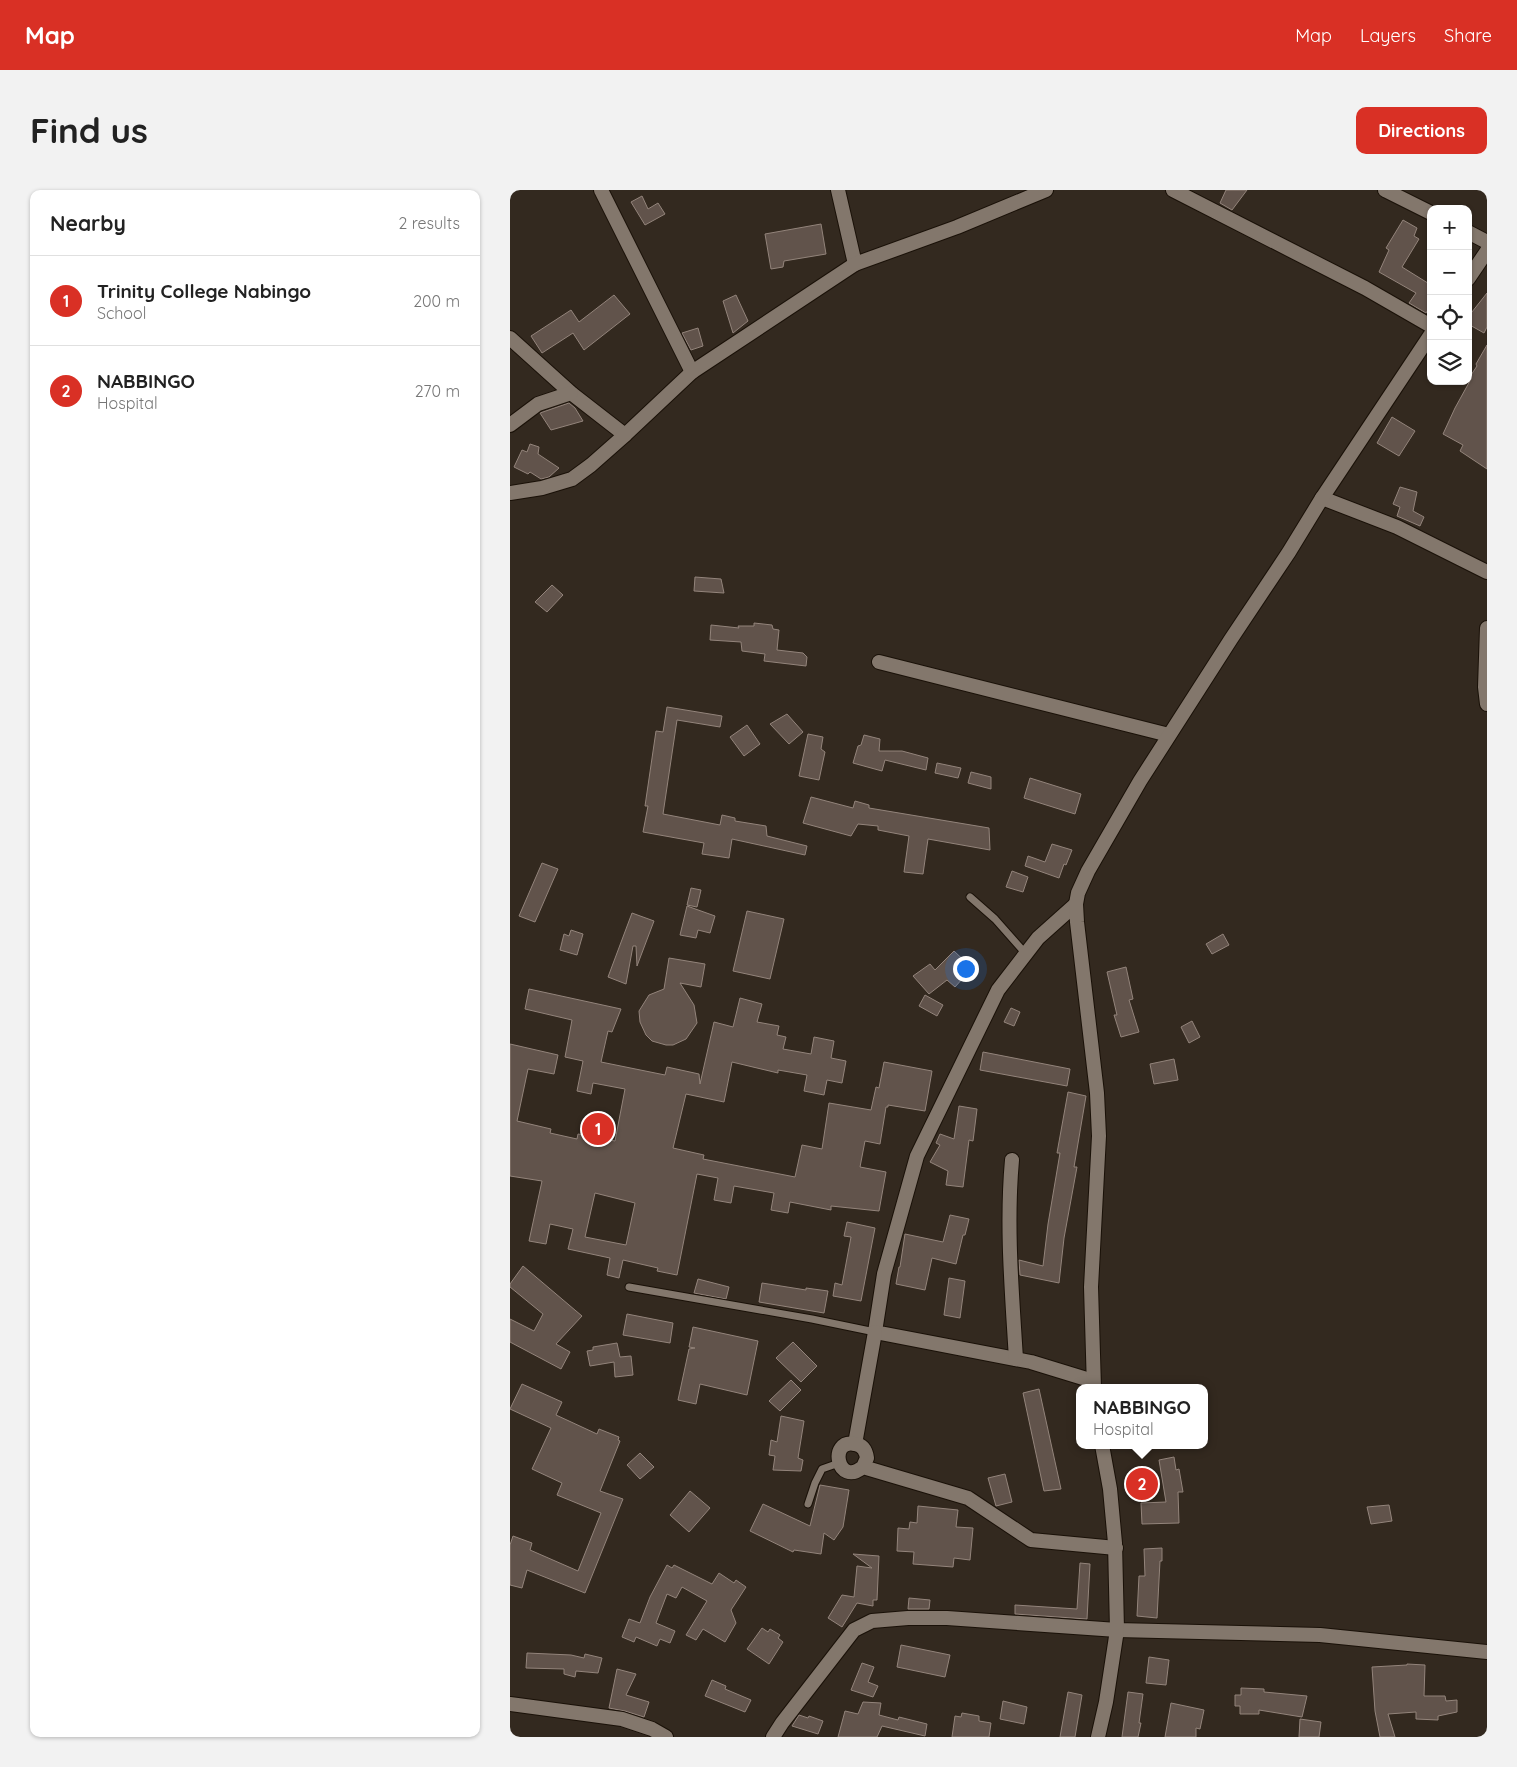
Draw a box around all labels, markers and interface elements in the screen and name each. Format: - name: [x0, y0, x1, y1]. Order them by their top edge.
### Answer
- text: Map: [25, 20, 75, 50]
- text: Map: [1295, 24, 1332, 47]
- text: Layers: [1360, 24, 1416, 47]
- text: Share: [1444, 24, 1492, 47]
- button: Directions: [1356, 107, 1487, 154]
- text: Find us: [30, 108, 148, 152]
- map controls: [1427, 205, 1472, 385]
- button: +: [1427, 205, 1472, 250]
- text: Nearby: [50, 210, 126, 236]
- text: 2 results: [398, 213, 460, 233]
- button: −: [1427, 250, 1472, 295]
- text: Trinity College Nabingo: [97, 279, 311, 303]
- text: 1: [63, 291, 69, 311]
- text: 200 m: [413, 291, 460, 311]
- button: locate: [1427, 295, 1472, 340]
- text: School: [97, 303, 146, 323]
- button: layers: [1427, 340, 1472, 385]
- text: NABBINGO: [97, 369, 195, 393]
- text: 2: [61, 381, 71, 401]
- text: 270 m: [415, 381, 460, 401]
- text: Hospital: [97, 393, 158, 413]
- your location: [953, 956, 979, 982]
- pin: 1: [582, 1110, 614, 1148]
- popup: [1076, 1384, 1208, 1449]
- text: NABBINGO: [1093, 1395, 1191, 1419]
- text: Hospital: [1093, 1419, 1154, 1439]
- pin: 2: [1126, 1465, 1158, 1503]

